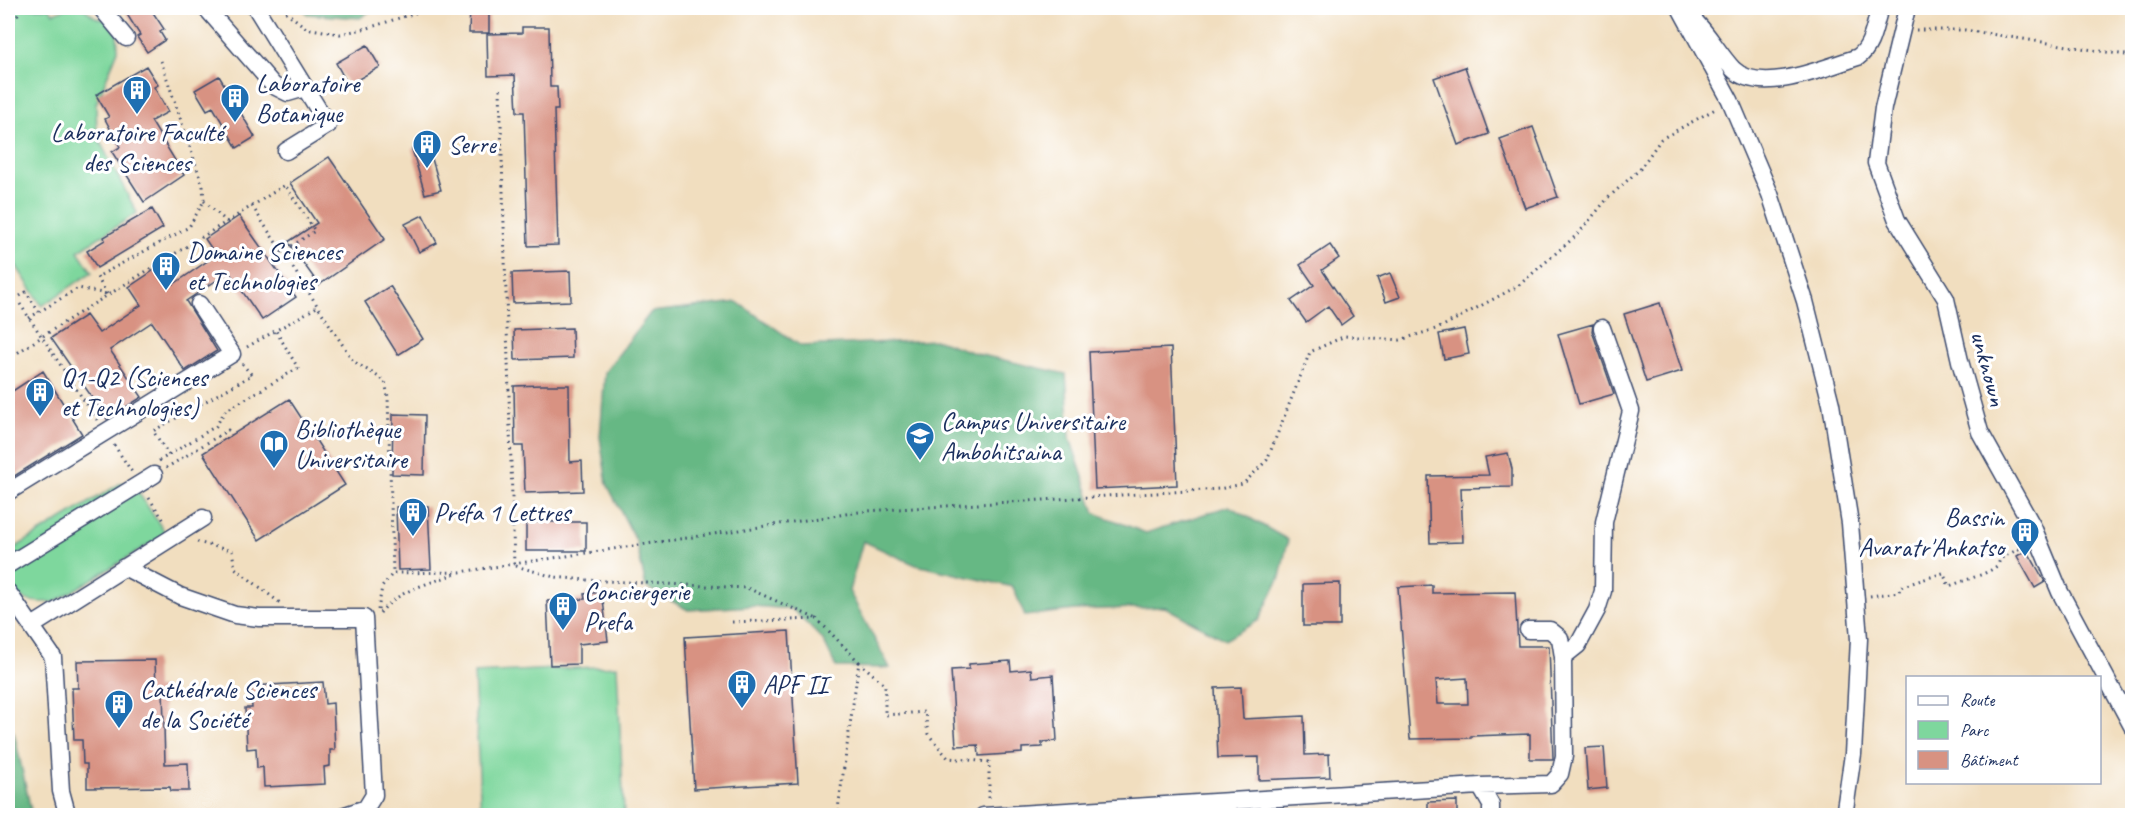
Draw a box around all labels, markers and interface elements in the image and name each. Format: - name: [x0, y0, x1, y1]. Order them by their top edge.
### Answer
- place label: Laboratoire Botanique: [256, 67, 361, 130]
- building icon: Laboratoire Faculté des Sciences: [121, 74, 153, 116]
- building icon: Laboratoire Botanique: [219, 82, 251, 124]
- place label: Laboratoire Faculté des Sciences: [51, 116, 227, 179]
- building icon: Serre: [411, 128, 443, 170]
- place label: Serre: [448, 128, 497, 161]
- place label: Domaine Sciences et Technologies: [187, 235, 344, 298]
- building icon: Domaine Sciences et Technologies: [150, 250, 182, 292]
- street label: unknown: [1963, 327, 2014, 410]
- place label: Q1-Q2 (Sciences et Technologies): [61, 361, 209, 424]
- building icon: Q1-Q2 (Sciences et Technologies): [24, 376, 56, 418]
- place label: Campus Universitaire Ambohitsaina: [941, 405, 1127, 468]
- place label: Bibliothèque Universitaire: [295, 413, 408, 476]
- school or university icon: Campus Universitaire Ambohitsaina: [904, 420, 936, 462]
- library icon: Bibliothèque Universitaire: [258, 428, 290, 470]
- building icon: Préfa 1 Lettres: [397, 496, 429, 538]
- place label: Préfa 1 Lettres: [434, 496, 572, 529]
- place label: Bassin Avaratr'Ankatso: [1859, 501, 2007, 564]
- building icon: Bassin Avaratr'Ankatso: [2009, 516, 2041, 558]
- place label: Conciergerie Prefa: [584, 575, 691, 638]
- building icon: Conciergerie Prefa: [547, 590, 579, 632]
- building icon: APF II: [726, 668, 758, 710]
- place label: APF II: [763, 668, 833, 701]
- place label: Cathédrale Sciences de la Société: [140, 673, 318, 736]
- legend: [1906, 676, 2101, 784]
- building icon: Cathédrale Sciences de la Société: [103, 688, 135, 730]
- text: Route: [1960, 689, 1995, 711]
- text: Parc: [1960, 719, 1989, 741]
- text: Bâtiment: [1960, 749, 2020, 771]

